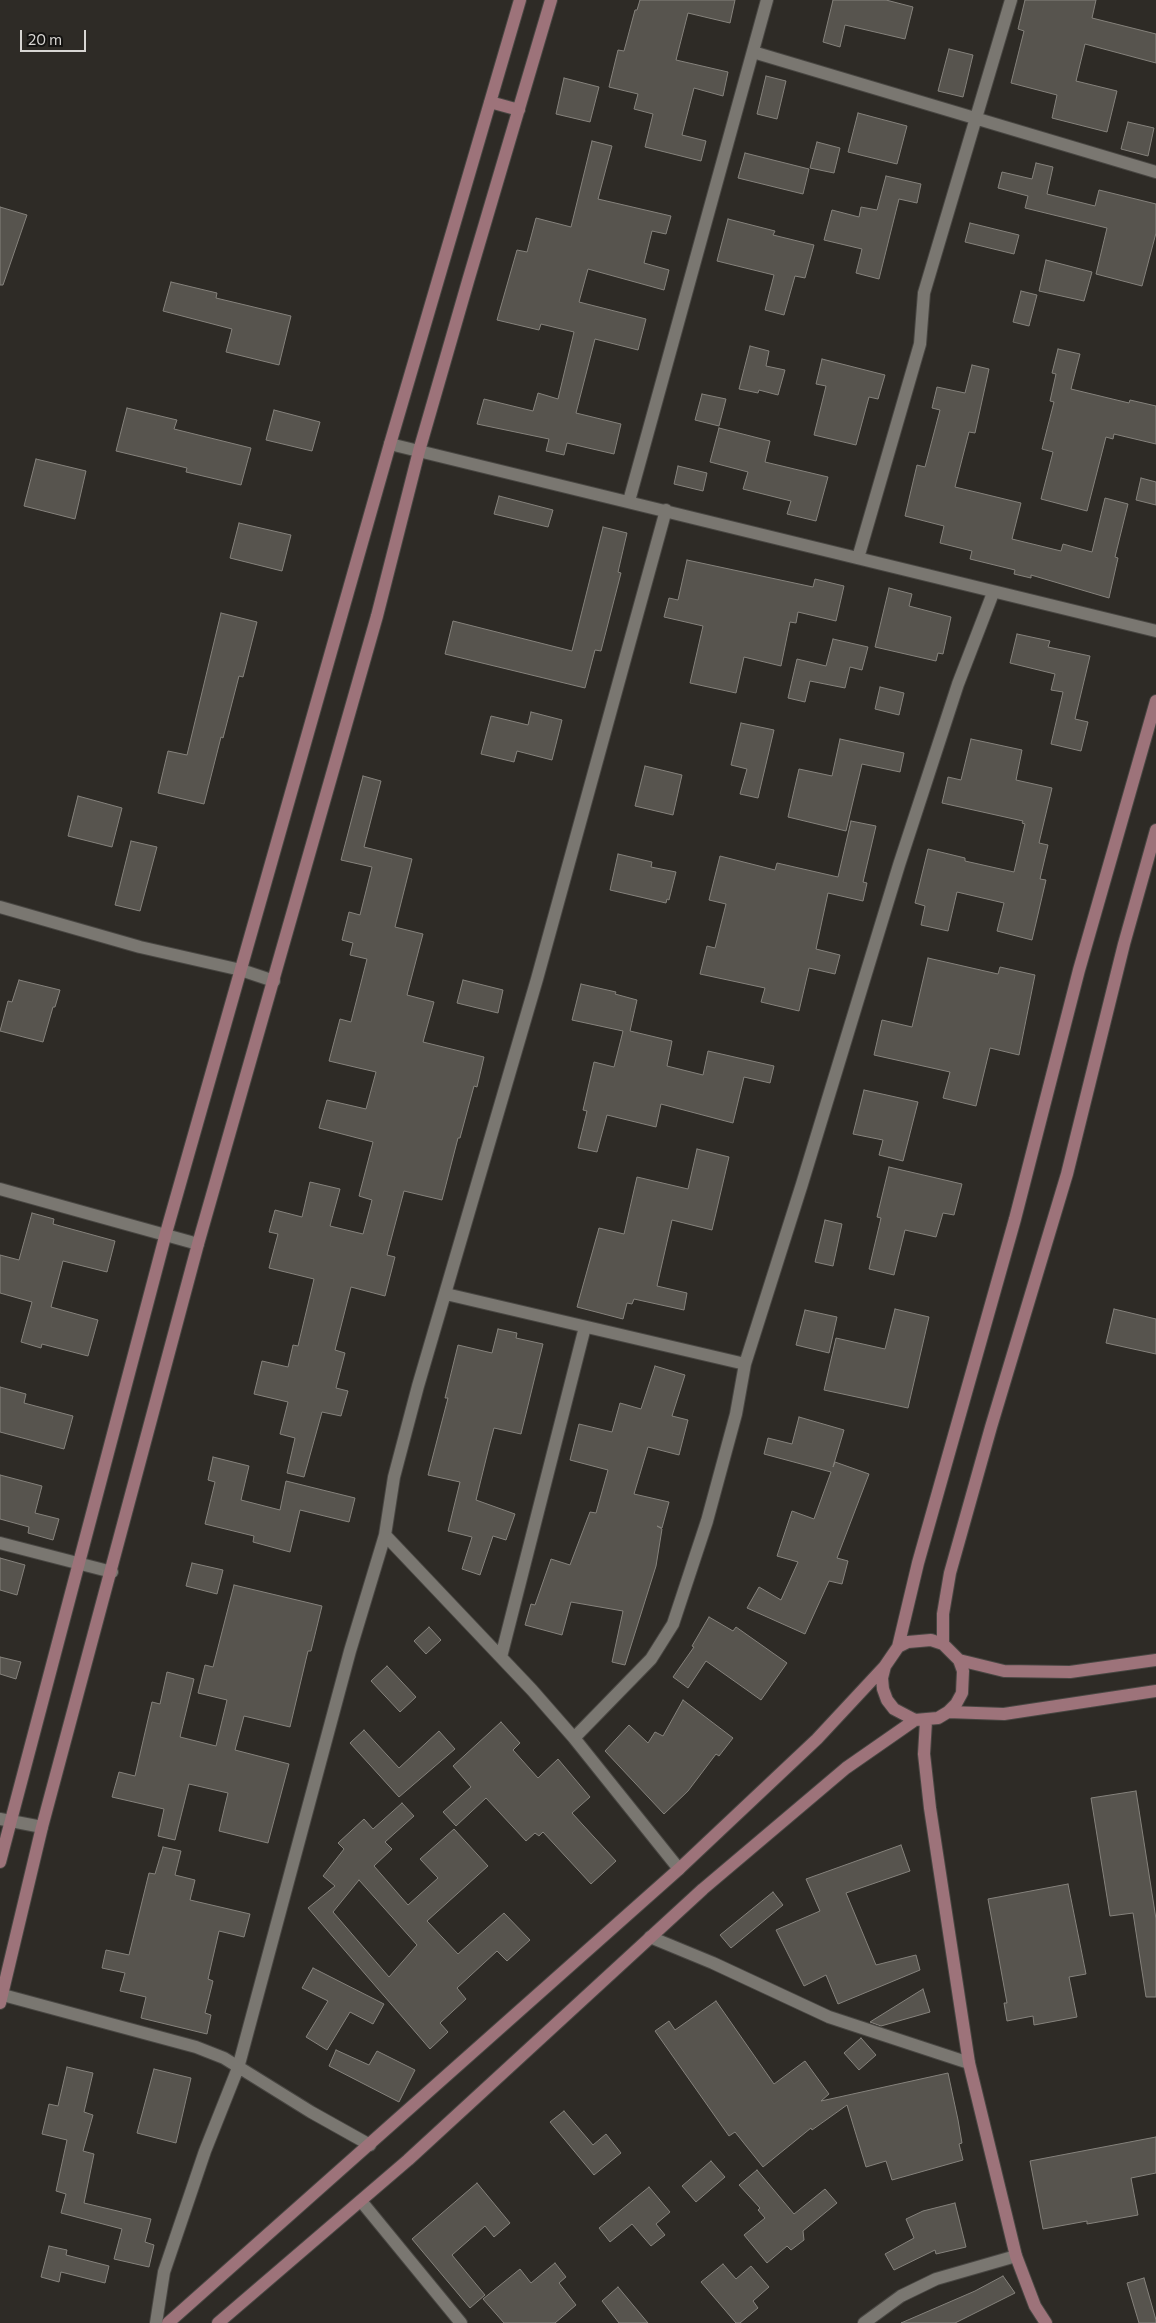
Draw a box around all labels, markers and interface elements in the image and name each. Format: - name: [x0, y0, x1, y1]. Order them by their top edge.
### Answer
- scale bar: [22, 20, 89, 52]
- text: 20 m: [28, 30, 62, 48]

